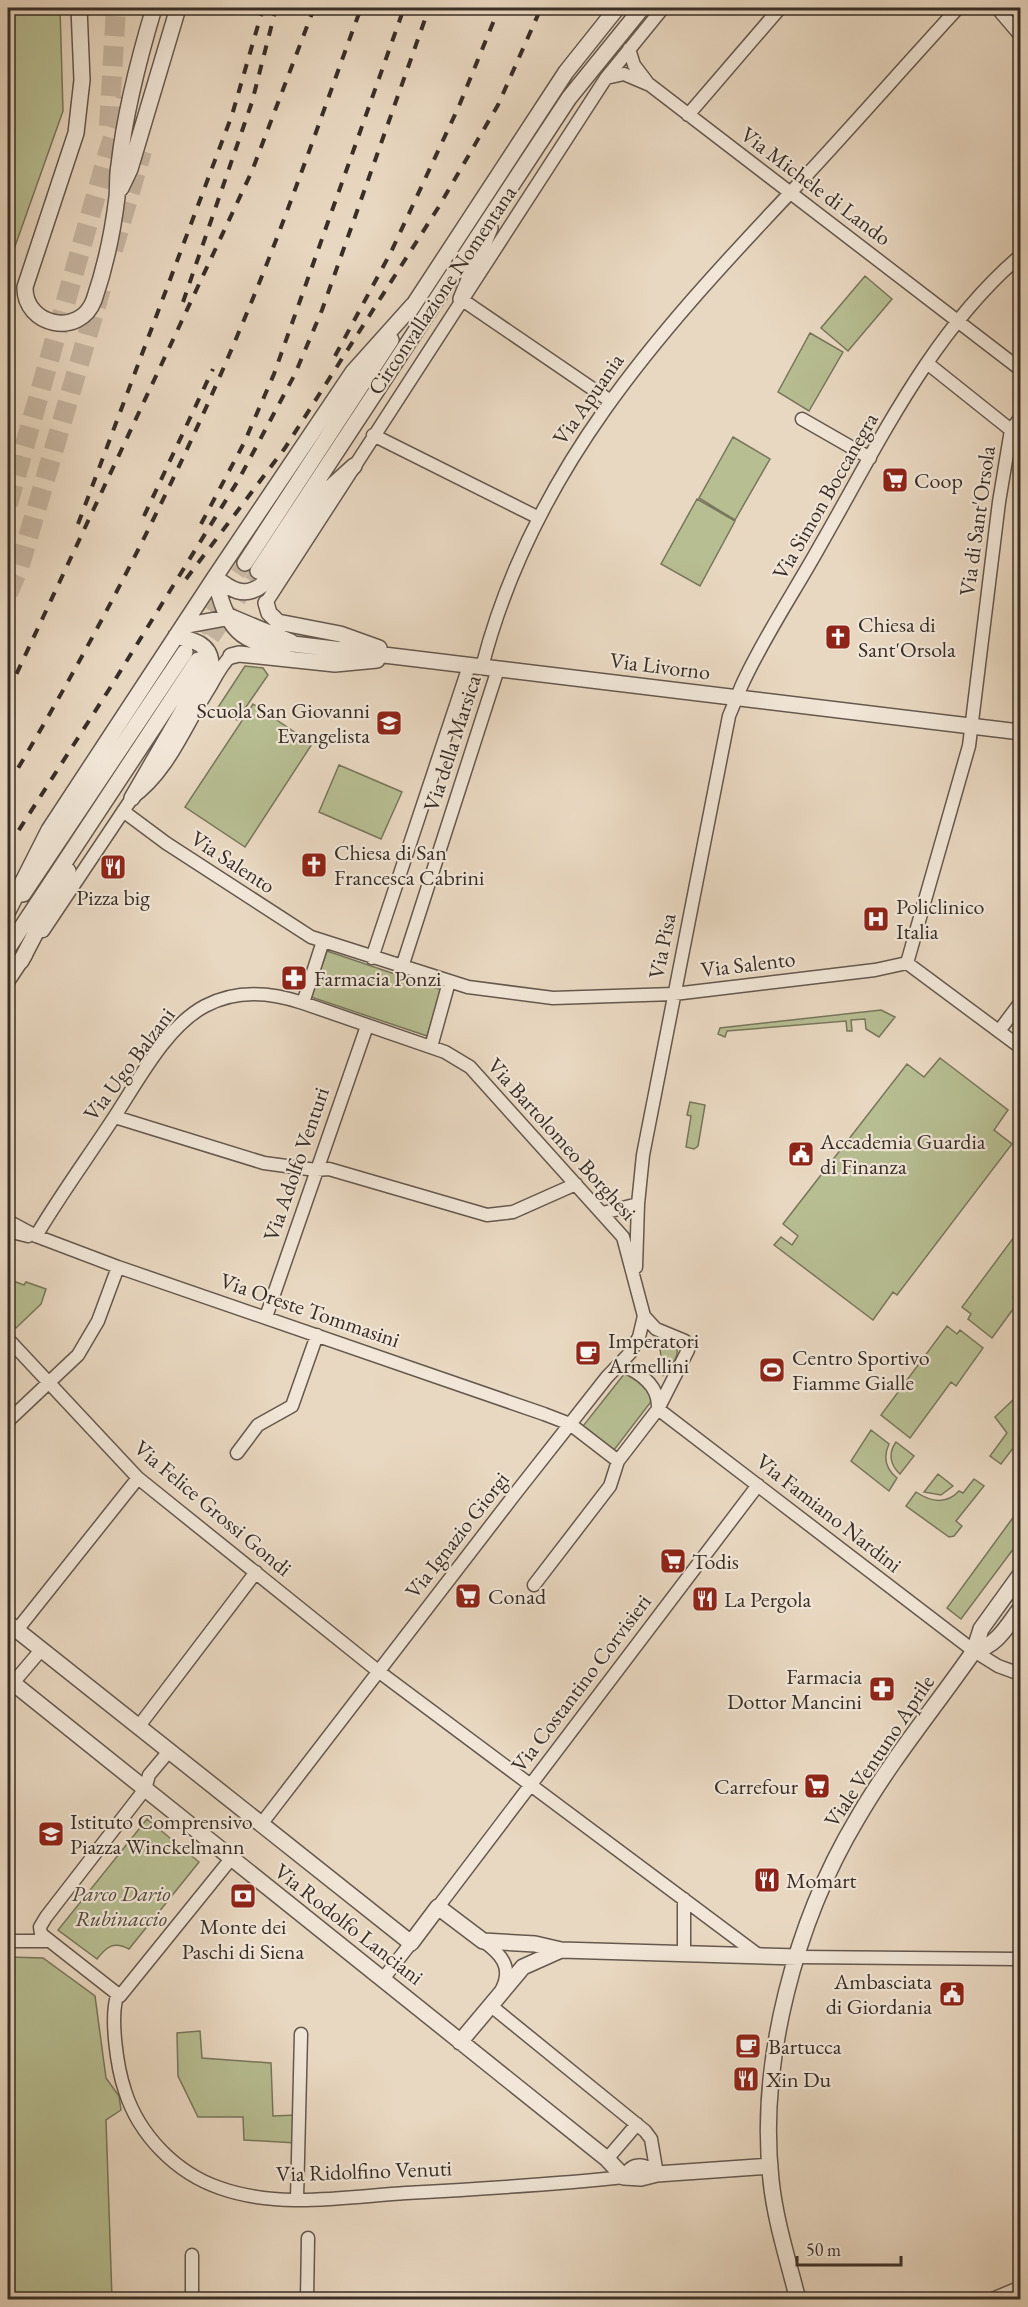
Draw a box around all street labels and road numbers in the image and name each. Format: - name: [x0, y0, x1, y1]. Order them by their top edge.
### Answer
- street label: Via Michele di Lando: [735, 120, 897, 252]
- street label: Circonvallazione Nomentana: [361, 179, 523, 400]
- street label: Via Apuania: [546, 347, 630, 451]
- street label: Via Simon Boccanegra: [765, 407, 885, 585]
- street label: Via di Sant'Orsola: [952, 444, 1002, 598]
- street label: Via Livorno: [608, 645, 712, 687]
- street label: Via della Marsica: [416, 671, 488, 815]
- street label: Via Salento: [185, 824, 281, 900]
- street label: Via Pisa: [641, 910, 683, 981]
- street label: Via Salento: [699, 944, 797, 984]
- street label: Via Ugo Balzani: [77, 1001, 181, 1127]
- street label: Via Bartolomeo Borghesi: [481, 1051, 643, 1227]
- street label: Via Adolfo Venturi: [256, 1083, 336, 1245]
- street label: Via Oreste Tommasini: [216, 1266, 404, 1354]
- street label: Via Felice Grossi Gondi: [128, 1433, 298, 1583]
- street label: Via Famiano Nardini: [750, 1447, 908, 1579]
- street label: Via Ignazio Giorgi: [398, 1466, 516, 1604]
- street label: Via Costantino Corvisieri: [505, 1588, 657, 1778]
- street label: Viale Ventuno Aprile: [817, 1669, 941, 1833]
- street label: Via Rodolfo Lanciani: [269, 1857, 429, 1991]
- street label: Via Ridolfino Venuti: [276, 2153, 452, 2189]

